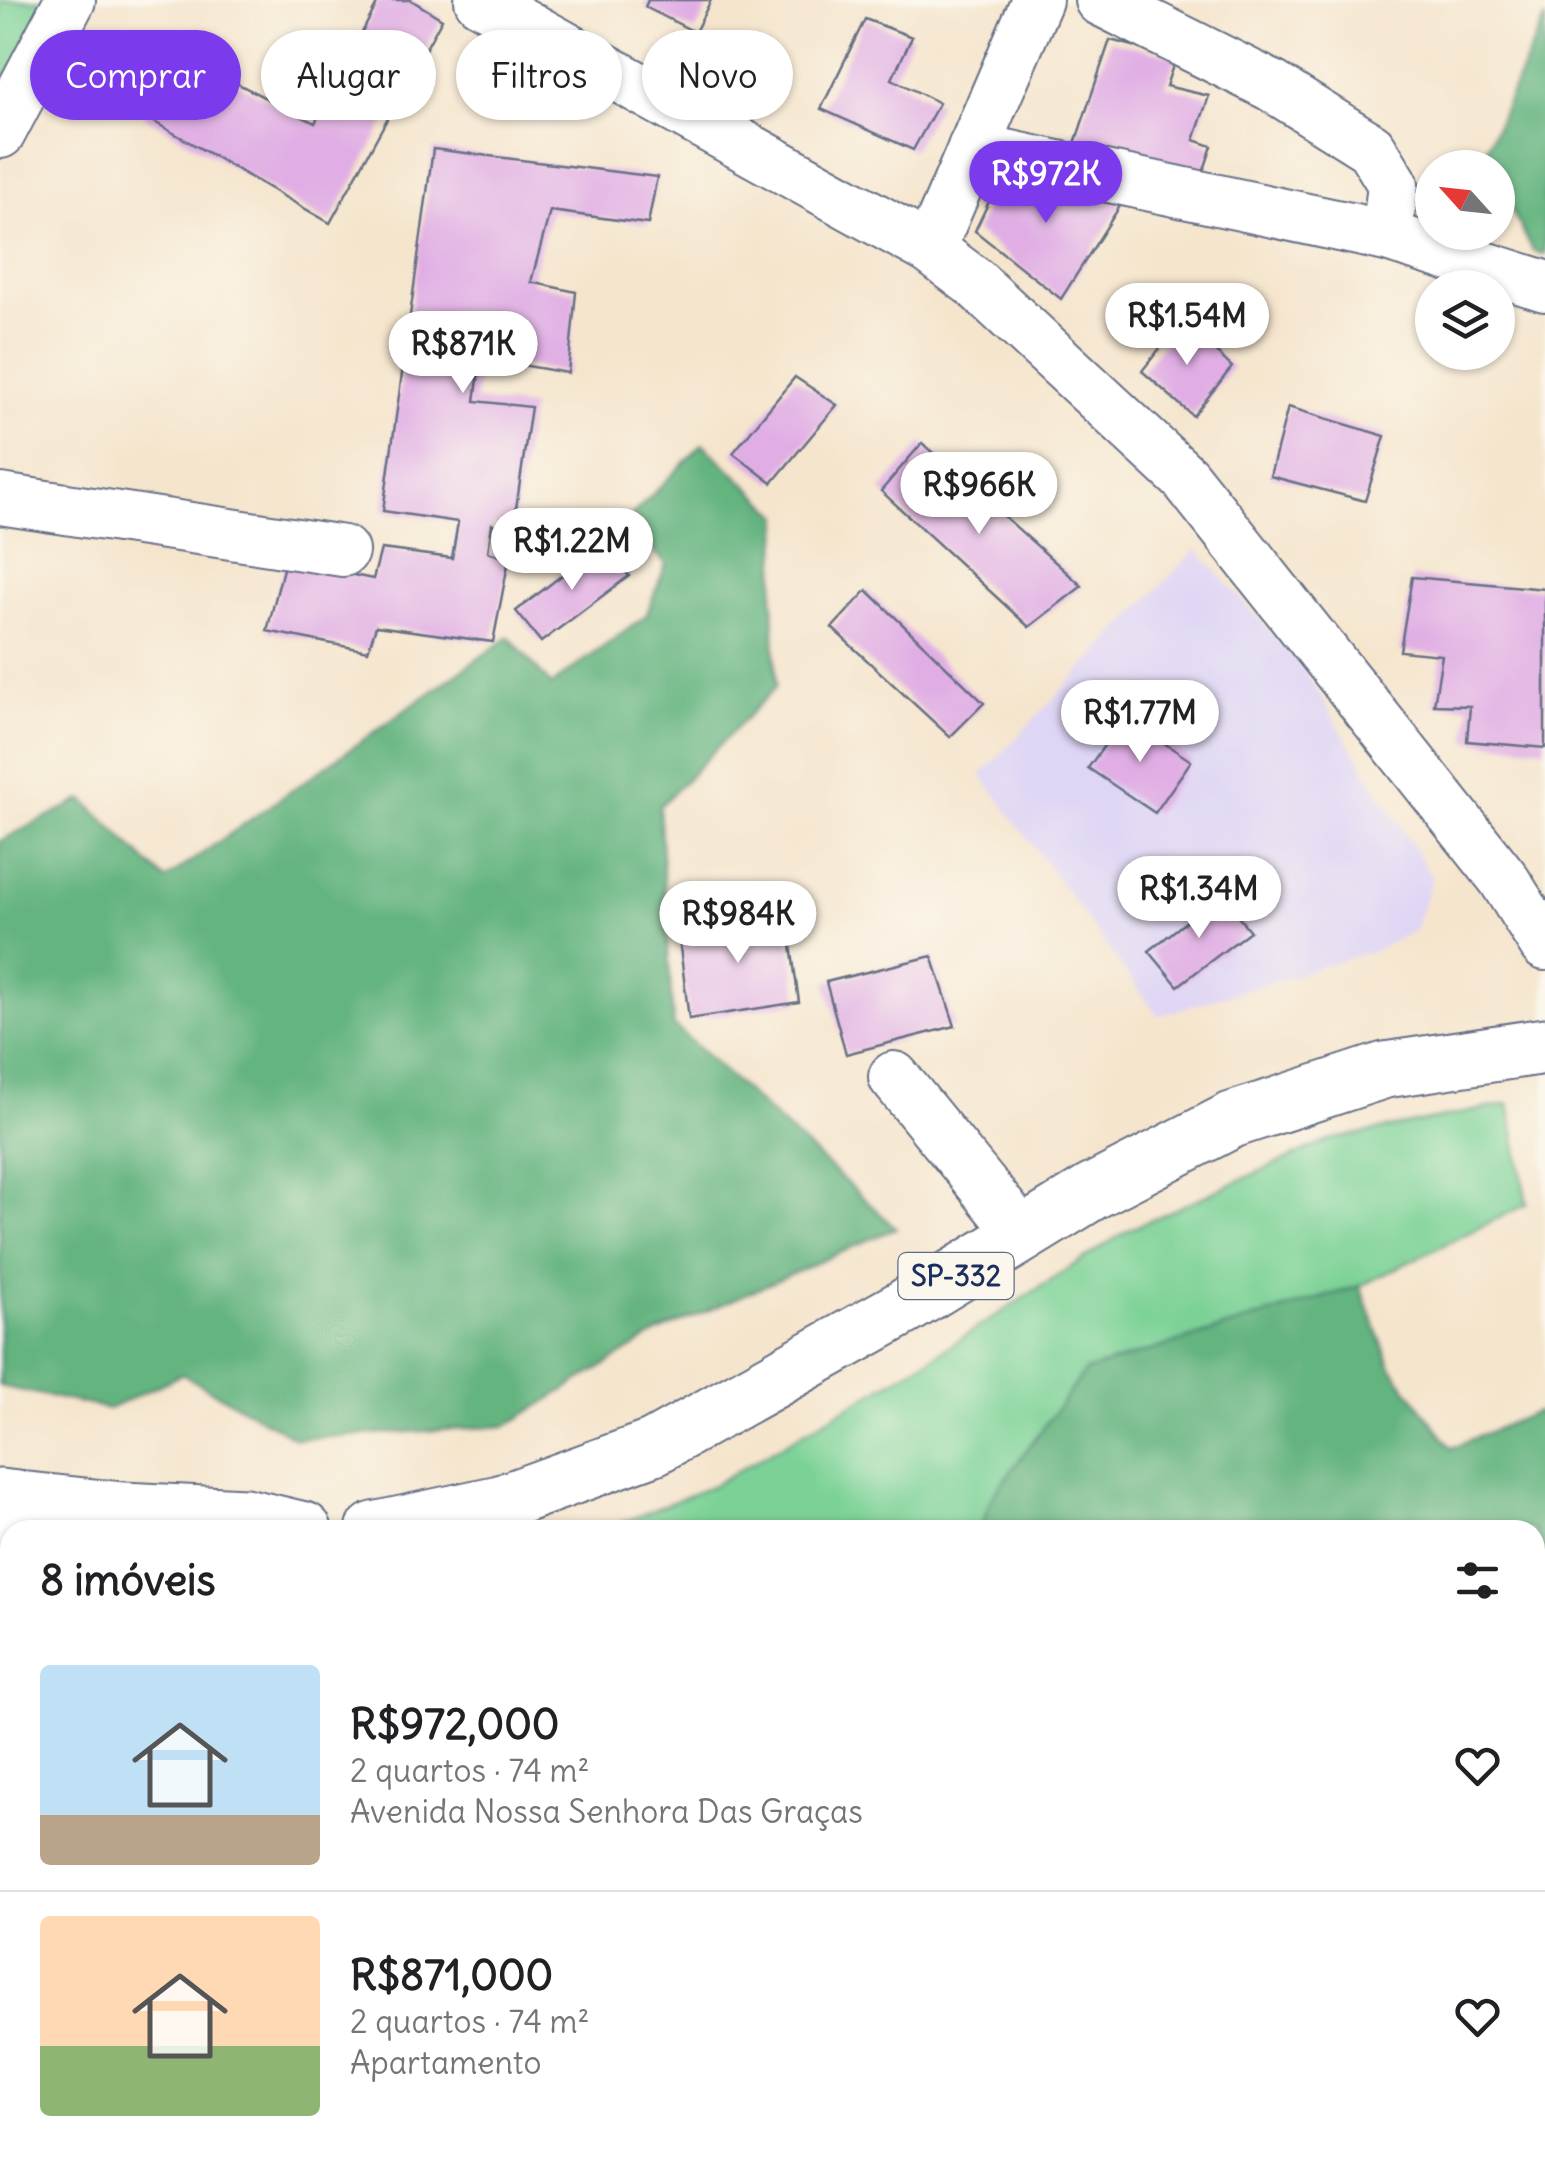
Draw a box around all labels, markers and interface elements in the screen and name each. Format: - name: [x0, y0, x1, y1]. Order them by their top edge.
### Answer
- chip: Comprar: [30, 30, 241, 120]
- chip: Alugar: [261, 30, 436, 120]
- chip: Filtros: [456, 30, 622, 120]
- chip: Novo: [642, 30, 793, 120]
- pin: R$972K: [965, 141, 1127, 226]
- north arrow: [1415, 150, 1515, 250]
- map controls: [1415, 150, 1515, 370]
- text: R$972K: [991, 153, 1101, 194]
- button: layers: [1415, 270, 1515, 370]
- pin: R$1.54M: [1095, 283, 1279, 368]
- text: R$1.54M: [1127, 295, 1247, 336]
- pin: R$871K: [382, 311, 544, 396]
- text: R$871K: [411, 323, 515, 364]
- pin: R$966K: [898, 452, 1060, 537]
- text: R$966K: [922, 464, 1036, 505]
- pin: R$1.22M: [480, 508, 664, 593]
- text: R$1.22M: [513, 520, 631, 561]
- pin: R$1.77M: [1048, 680, 1232, 765]
- text: R$1.77M: [1083, 692, 1197, 733]
- pin: R$1.34M: [1107, 856, 1291, 941]
- text: R$1.34M: [1139, 868, 1259, 909]
- pin: R$984K: [657, 881, 819, 966]
- text: R$984K: [681, 893, 795, 934]
- road number: SP-332: [898, 1253, 1014, 1299]
- icon: filters: [1450, 1553, 1505, 1608]
- text: 8 imóveis: [40, 1554, 216, 1606]
- text: R$972,000: [350, 1698, 559, 1750]
- icon: home: [120, 1705, 240, 1825]
- icon: heart: [1450, 1738, 1505, 1793]
- text: 2 quartos · 74 m²: [350, 1750, 590, 1791]
- text: Avenida Nossa Senhora Das Graças: [350, 1791, 863, 1832]
- text: R$871,000: [350, 1949, 553, 2001]
- icon: home: [120, 1956, 240, 2076]
- icon: heart: [1450, 1989, 1505, 2044]
- text: 2 quartos · 74 m²: [350, 2001, 590, 2042]
- text: Apartamento: [350, 2042, 542, 2083]

